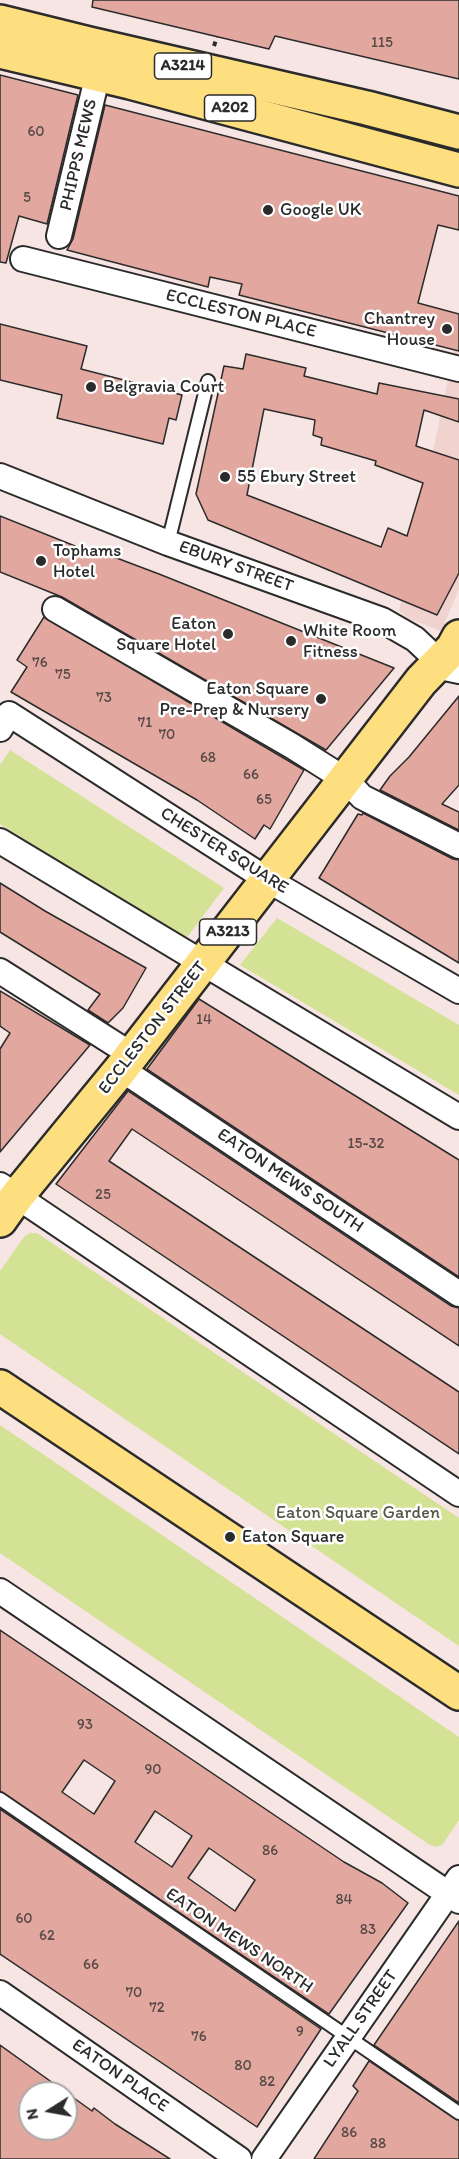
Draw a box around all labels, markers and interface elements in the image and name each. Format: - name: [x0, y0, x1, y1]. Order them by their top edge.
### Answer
- house number: 115: [371, 34, 393, 52]
- road number: A3214: [154, 53, 212, 79]
- road number: A202: [204, 95, 256, 121]
- street label: PHIPPS MEWS: [56, 97, 102, 213]
- house number: 60: [27, 123, 45, 141]
- house number: 5: [23, 189, 31, 207]
- place label: Google UK: [280, 199, 361, 221]
- marker: Google UK: [261, 203, 275, 217]
- street label: ECCLESTON PLACE: [164, 285, 318, 343]
- place label: Chantrey House: [364, 308, 435, 350]
- marker: Chantrey House: [440, 322, 454, 336]
- place label: Belgravia Court: [103, 376, 224, 398]
- marker: Belgravia Court: [84, 380, 98, 394]
- place label: 55 Ebury Street: [237, 466, 356, 488]
- marker: 55 Ebury Street: [218, 470, 232, 484]
- street label: EBURY STREET: [176, 536, 296, 598]
- place label: Tophams Hotel: [53, 540, 121, 582]
- marker: Tophams Hotel: [34, 554, 48, 568]
- place label: Eaton Square Hotel: [116, 613, 216, 656]
- place label: White Room Fitness: [303, 620, 396, 662]
- marker: Eaton Square Hotel: [221, 627, 235, 641]
- marker: White Room Fitness: [284, 634, 298, 648]
- house number: 76: [32, 654, 48, 672]
- house number: 75: [55, 666, 71, 684]
- place label: Eaton Square Pre-Prep & Nursery: [160, 678, 309, 720]
- house number: 73: [96, 689, 112, 707]
- marker: Eaton Square Pre-Prep & Nursery: [314, 692, 328, 706]
- house number: 71: [138, 714, 152, 732]
- house number: 70: [159, 726, 175, 744]
- house number: 68: [200, 749, 216, 767]
- house number: 66: [243, 766, 259, 784]
- house number: 65: [256, 791, 272, 809]
- street label: CHESTER SQUARE: [156, 803, 292, 899]
- road number: A3213: [200, 919, 256, 945]
- street label: ECCLESTON STREET: [94, 957, 212, 1099]
- house number: 14: [196, 1011, 212, 1029]
- street label: EATON MEWS SOUTH: [213, 1124, 367, 1238]
- house number: 15-32: [348, 1135, 384, 1153]
- house number: 25: [95, 1186, 111, 1204]
- park label: Eaton Square Garden: [276, 1502, 440, 1524]
- place label: Eaton Square: [242, 1526, 344, 1548]
- marker: Eaton Square: [223, 1530, 237, 1544]
- house number: 93: [77, 1716, 93, 1734]
- house number: 90: [144, 1761, 162, 1779]
- house number: 86: [262, 1842, 278, 1860]
- street label: EATON MEWS NORTH: [161, 1884, 317, 1998]
- house number: 84: [335, 1891, 353, 1909]
- house number: 60: [15, 1910, 33, 1928]
- house number: 83: [360, 1921, 376, 1939]
- house number: 62: [39, 1927, 55, 1945]
- house number: 66: [83, 1956, 99, 1974]
- street label: LYALL STREET: [319, 1966, 403, 2072]
- house number: 70: [126, 1984, 142, 2002]
- house number: 72: [149, 1999, 165, 2017]
- house number: 9: [296, 2023, 304, 2041]
- house number: 76: [191, 2028, 207, 2046]
- street label: EATON PLACE: [67, 2035, 173, 2117]
- house number: 80: [234, 2057, 252, 2075]
- house number: 82: [259, 2073, 275, 2091]
- north arrow: [18, 2081, 78, 2141]
- text: N: [21, 2107, 42, 2121]
- house number: 86: [341, 2124, 357, 2142]
- house number: 88: [370, 2135, 386, 2153]

